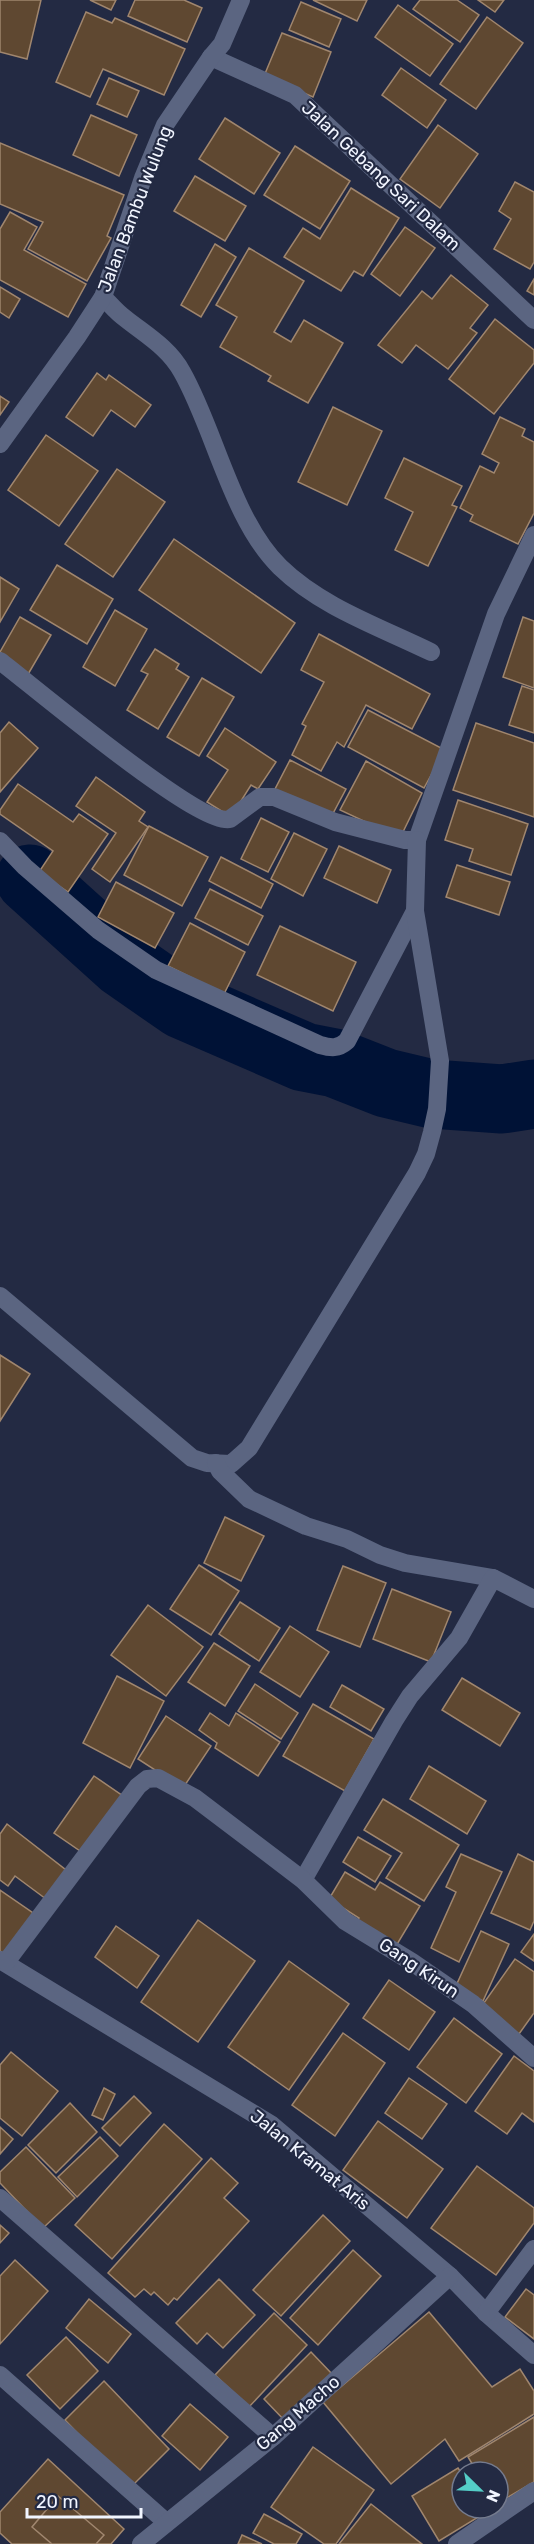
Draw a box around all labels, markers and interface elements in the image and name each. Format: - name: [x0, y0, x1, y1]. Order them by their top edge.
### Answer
- street label: Jalan Gebang Sari Dalam: [297, 97, 465, 255]
- street label: Jalan Bambu Wulung: [93, 123, 177, 295]
- street label: Gang Kirun: [375, 1933, 463, 2003]
- street label: Jalan Kramat Aris: [246, 2105, 374, 2215]
- street label: Gang Macho: [252, 2371, 344, 2455]
- north arrow: [450, 2460, 510, 2520]
- scale bar: [27, 2481, 141, 2519]
- text: N: [482, 2487, 504, 2505]
- text: 20 m: [36, 2491, 78, 2513]

